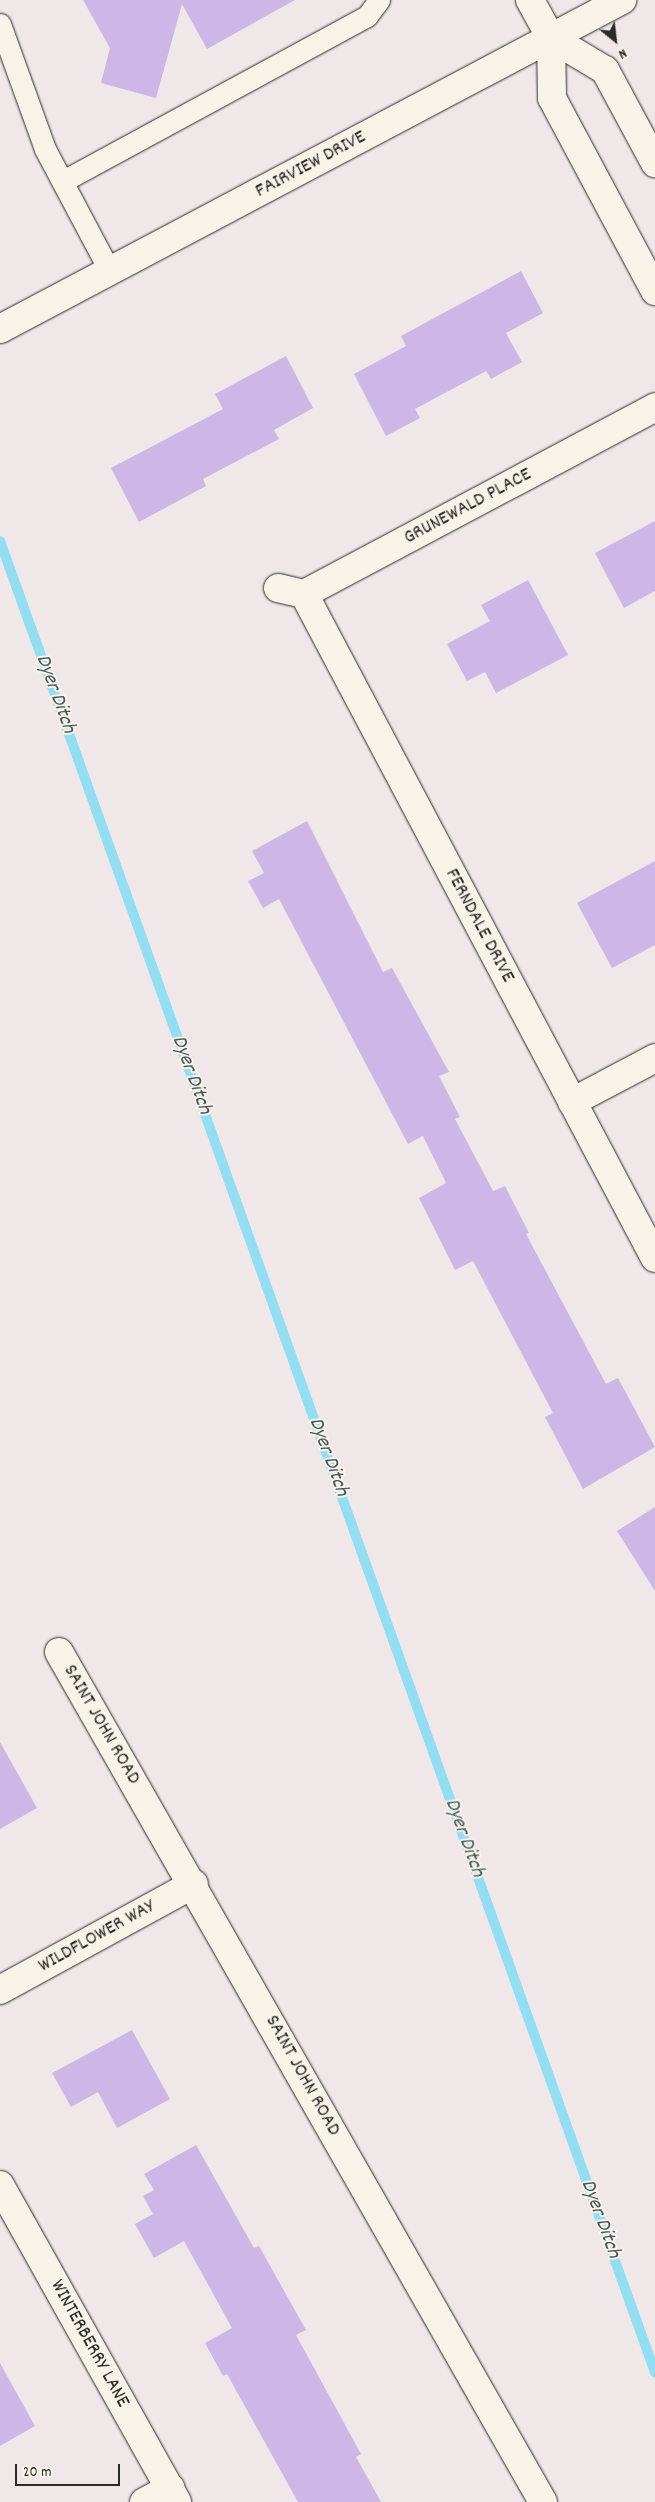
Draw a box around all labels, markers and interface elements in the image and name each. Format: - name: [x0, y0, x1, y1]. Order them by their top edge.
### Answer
- north arrow: [590, 15, 640, 65]
- text: N: [614, 43, 630, 64]
- street label: FAIRVIEW DRIVE: [252, 126, 370, 204]
- street label: GRUNEWALD PLACE: [400, 463, 536, 551]
- water label: Dyer Ditch: [29, 651, 81, 737]
- street label: FERNDALE DRIVE: [439, 865, 519, 987]
- water label: Dyer Ditch: [165, 1032, 217, 1118]
- water label: Dyer Ditch: [302, 1414, 354, 1500]
- street label: SAINT JOHN ROAD: [57, 1661, 145, 1789]
- water label: Dyer Ditch: [438, 1795, 490, 1881]
- street label: WILDFLOWER WAY: [35, 1895, 159, 1979]
- street label: SAINT JOHN ROAD: [259, 2011, 345, 2141]
- water label: Dyer Ditch: [574, 2176, 626, 2262]
- street label: WINTERBERRY LANE: [44, 2276, 134, 2412]
- scale bar: [18, 2454, 122, 2486]
- text: 20 m: [23, 2462, 51, 2484]

